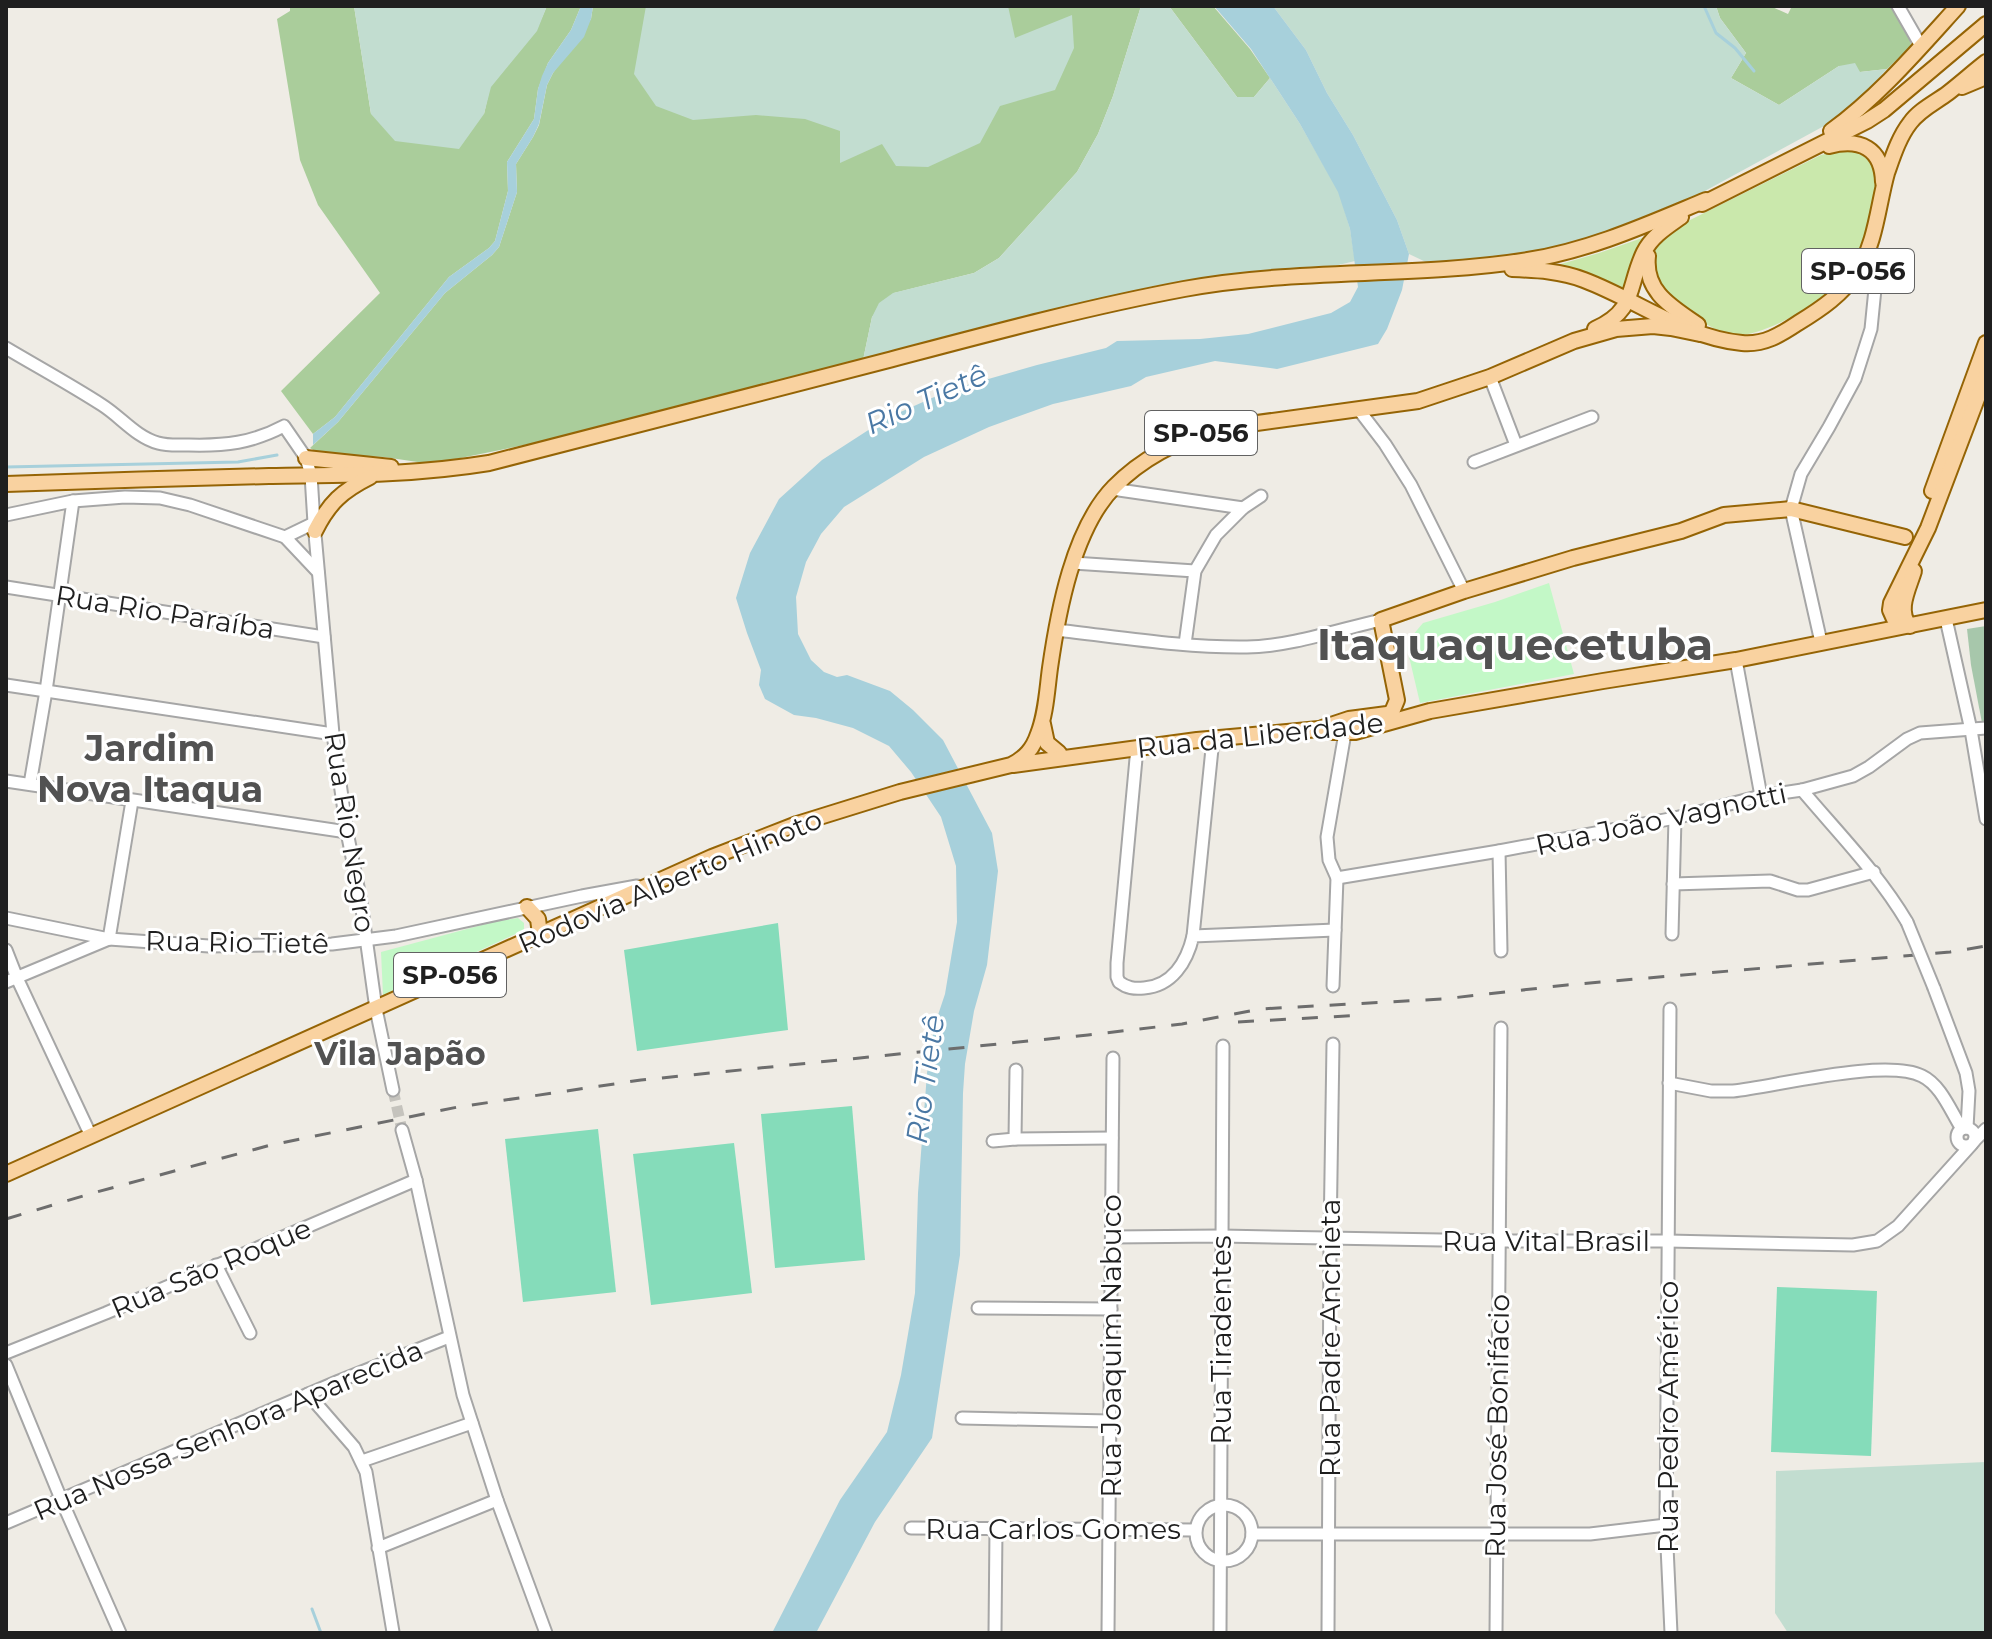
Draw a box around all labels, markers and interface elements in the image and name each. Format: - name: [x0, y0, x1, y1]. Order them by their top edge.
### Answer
- road number: SP-056: [1802, 249, 1914, 293]
- water label: Rio Tietê: [859, 356, 993, 442]
- road number: SP-056: [1145, 411, 1257, 455]
- street label: Rua Rio Paraíba: [53, 578, 277, 646]
- district label: Itaquaquecetuba: [1317, 617, 1713, 671]
- street label: Rua da Liberdade: [1135, 705, 1385, 765]
- district label: Jardim Nova Itaqua: [37, 726, 263, 811]
- street label: Rua Rio Negro: [317, 729, 383, 935]
- street label: Rua João Vagnotti: [1532, 776, 1790, 862]
- street label: Rodovia Alberto Hinoto: [513, 802, 827, 960]
- street label: Rua Rio Tietê: [145, 923, 329, 961]
- road number: SP-056: [394, 953, 506, 997]
- water label: Rio Tietê: [898, 1012, 952, 1146]
- district label: Vila Japão: [313, 1034, 486, 1073]
- street label: Rua Joaquim Nabuco: [1094, 1194, 1128, 1498]
- street label: Rua Padre Anchieta: [1313, 1199, 1347, 1477]
- street label: Rua São Roque: [106, 1211, 316, 1325]
- street label: Rua Vital Brasil: [1442, 1224, 1650, 1258]
- street label: Rua Tiradentes: [1204, 1235, 1238, 1445]
- street label: Rua Pedro Américo: [1651, 1281, 1685, 1553]
- street label: Rua José Bonifácio: [1478, 1294, 1516, 1558]
- street label: Rua Nossa Senhora Aparecida: [28, 1332, 428, 1528]
- street label: Rua Carlos Gomes: [925, 1512, 1181, 1546]

